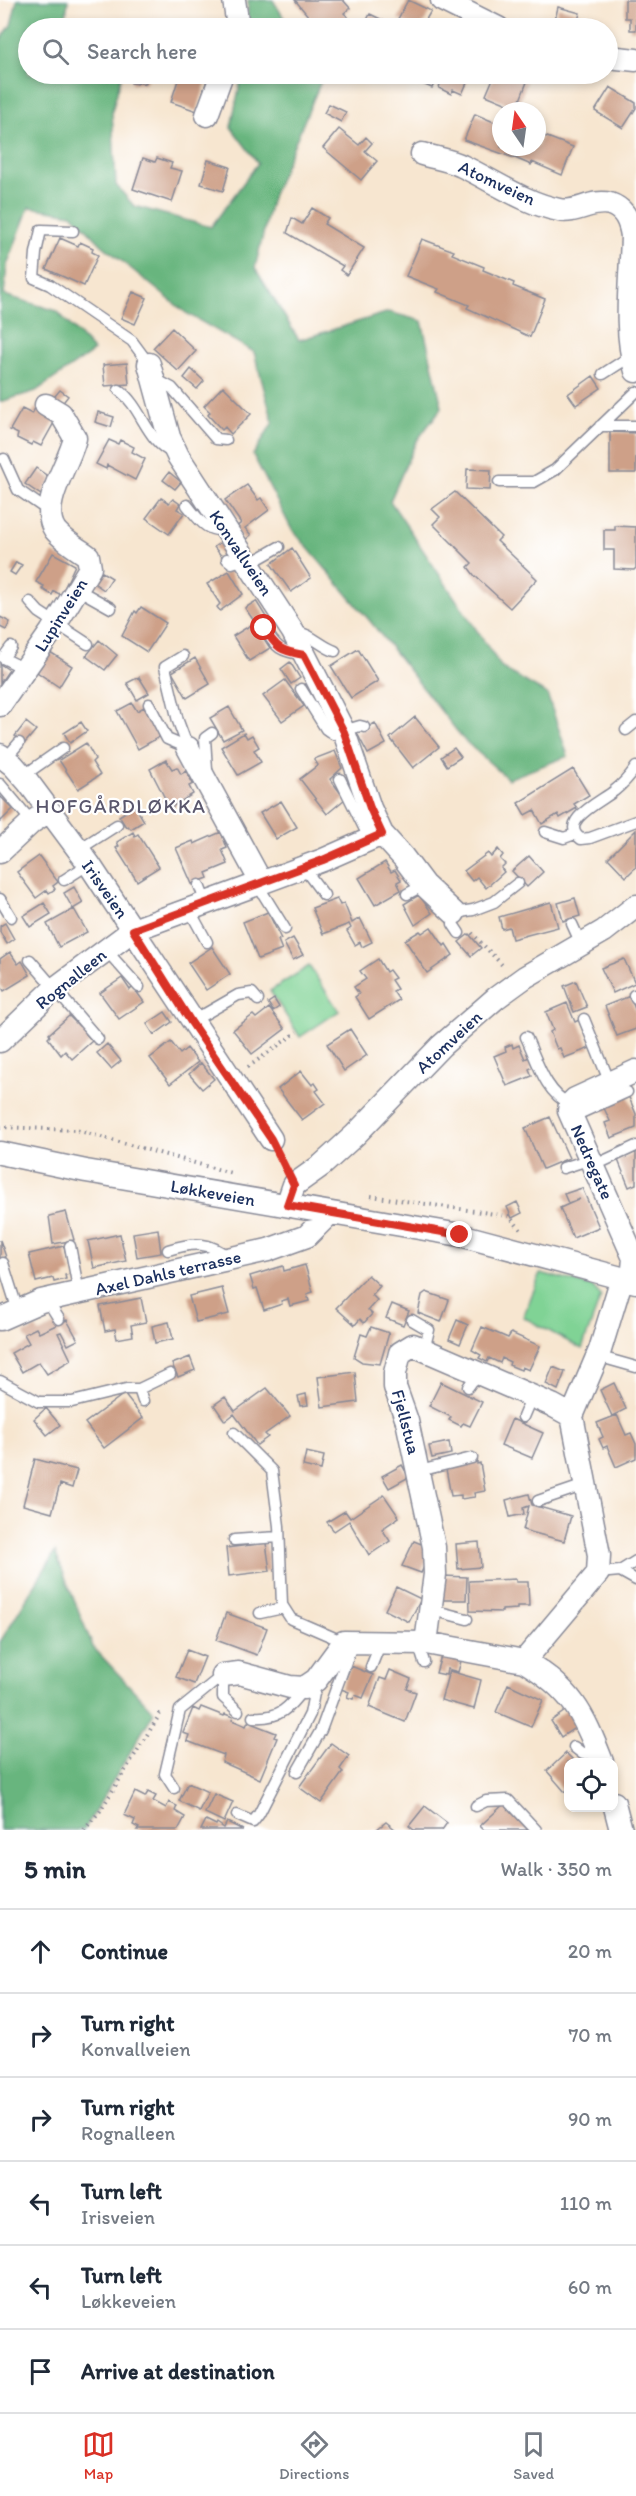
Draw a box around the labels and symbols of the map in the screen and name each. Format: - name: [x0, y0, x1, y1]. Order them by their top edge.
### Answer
- north arrow: [492, 102, 546, 156]
- street label: Atomveien: [455, 156, 539, 210]
- street label: Konvallveien: [204, 506, 278, 600]
- street label: Lupinveien: [30, 574, 92, 656]
- route start: [250, 614, 276, 640]
- district label: HOFGÅRDLØKKA: [36, 794, 206, 818]
- street label: Irisveien: [77, 855, 133, 923]
- street label: Rognalleen: [31, 944, 111, 1014]
- street label: Atomveien: [411, 1006, 487, 1078]
- street label: Nedregate: [566, 1121, 618, 1203]
- street label: Løkkeveien: [169, 1175, 257, 1211]
- route end: [446, 1221, 472, 1247]
- street label: Axel Dahls terrasse: [93, 1246, 243, 1300]
- street label: Fjellstua: [387, 1387, 425, 1458]

